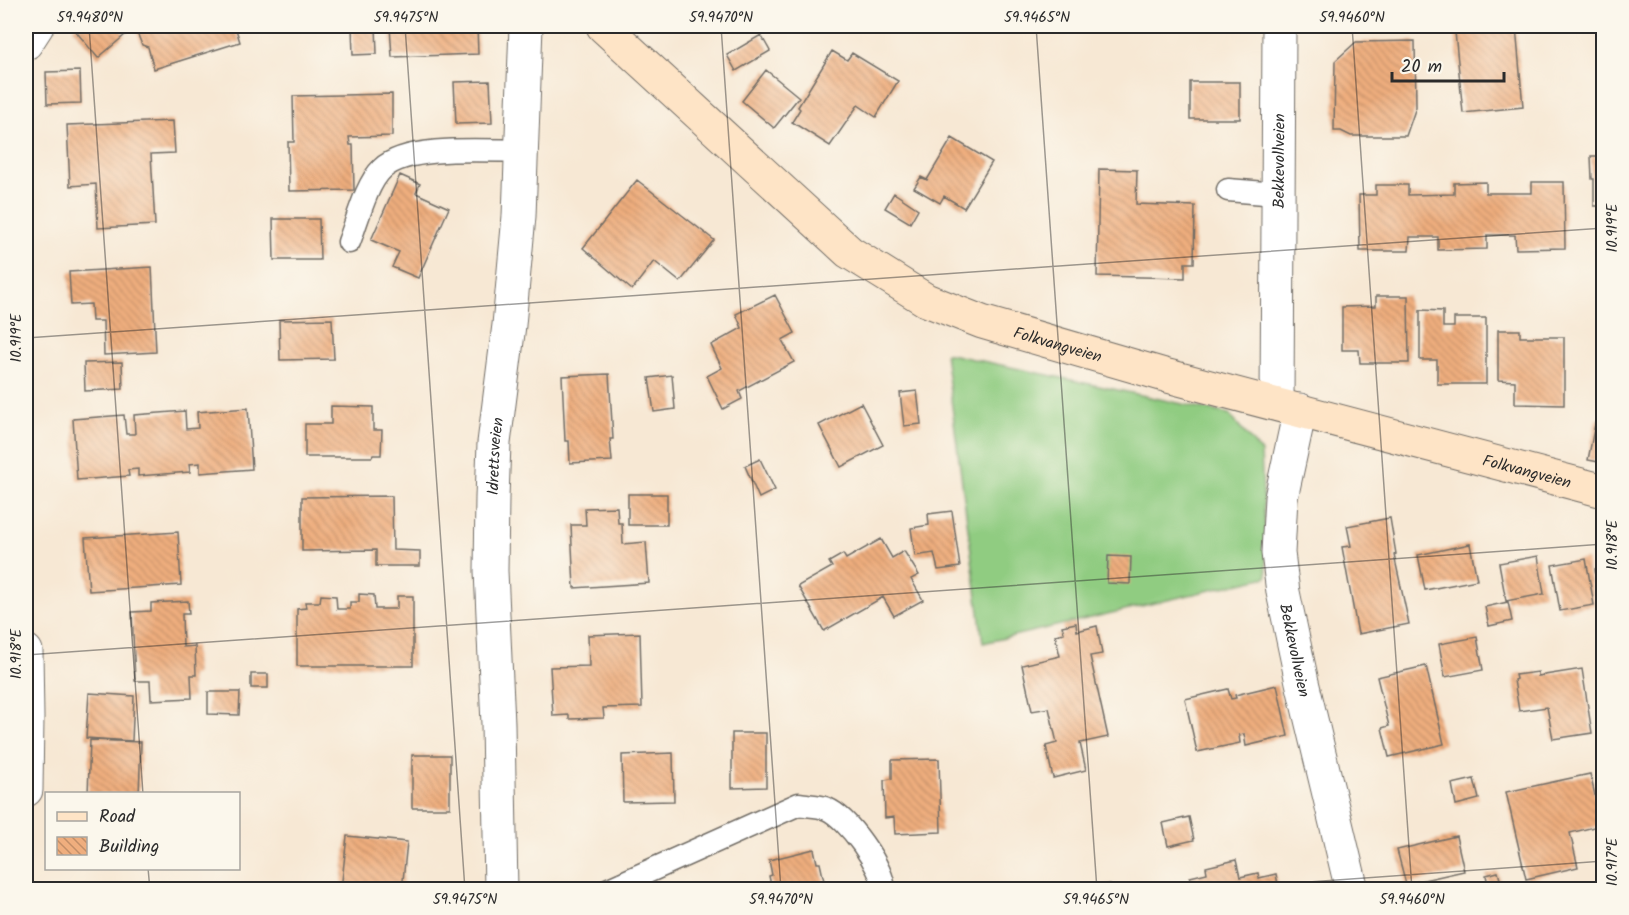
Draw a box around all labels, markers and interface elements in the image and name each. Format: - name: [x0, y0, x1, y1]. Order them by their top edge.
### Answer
- text: 59.9480°N: [57, 6, 123, 30]
- text: 59.9475°N: [374, 6, 438, 30]
- text: 59.9470°N: [689, 6, 753, 30]
- text: 59.9465°N: [1004, 6, 1070, 30]
- text: 59.9460°N: [1319, 6, 1385, 30]
- scale bar: [1392, 45, 1504, 83]
- text: 20 m: [1401, 53, 1442, 82]
- street label: Bekkevollveien: [1267, 113, 1293, 209]
- text: 10.919°E: [1601, 202, 1625, 252]
- text: 10.919°E: [5, 312, 29, 362]
- street label: Folkvangveien: [1010, 321, 1105, 370]
- street label: Idrettsveien: [481, 416, 511, 496]
- street label: Folkvangveien: [1480, 448, 1574, 496]
- text: 10.918°E: [1601, 518, 1625, 570]
- street label: Bekkevollveien: [1272, 602, 1316, 700]
- text: 10.918°E: [5, 627, 29, 679]
- legend: [45, 792, 240, 870]
- text: Road: [99, 803, 136, 832]
- text: Building: [99, 833, 159, 862]
- text: 10.917°E: [1601, 836, 1625, 886]
- text: 59.9475°N: [433, 888, 497, 912]
- text: 59.9470°N: [749, 888, 813, 912]
- text: 59.9465°N: [1063, 888, 1129, 912]
- text: 59.9460°N: [1379, 888, 1445, 912]

